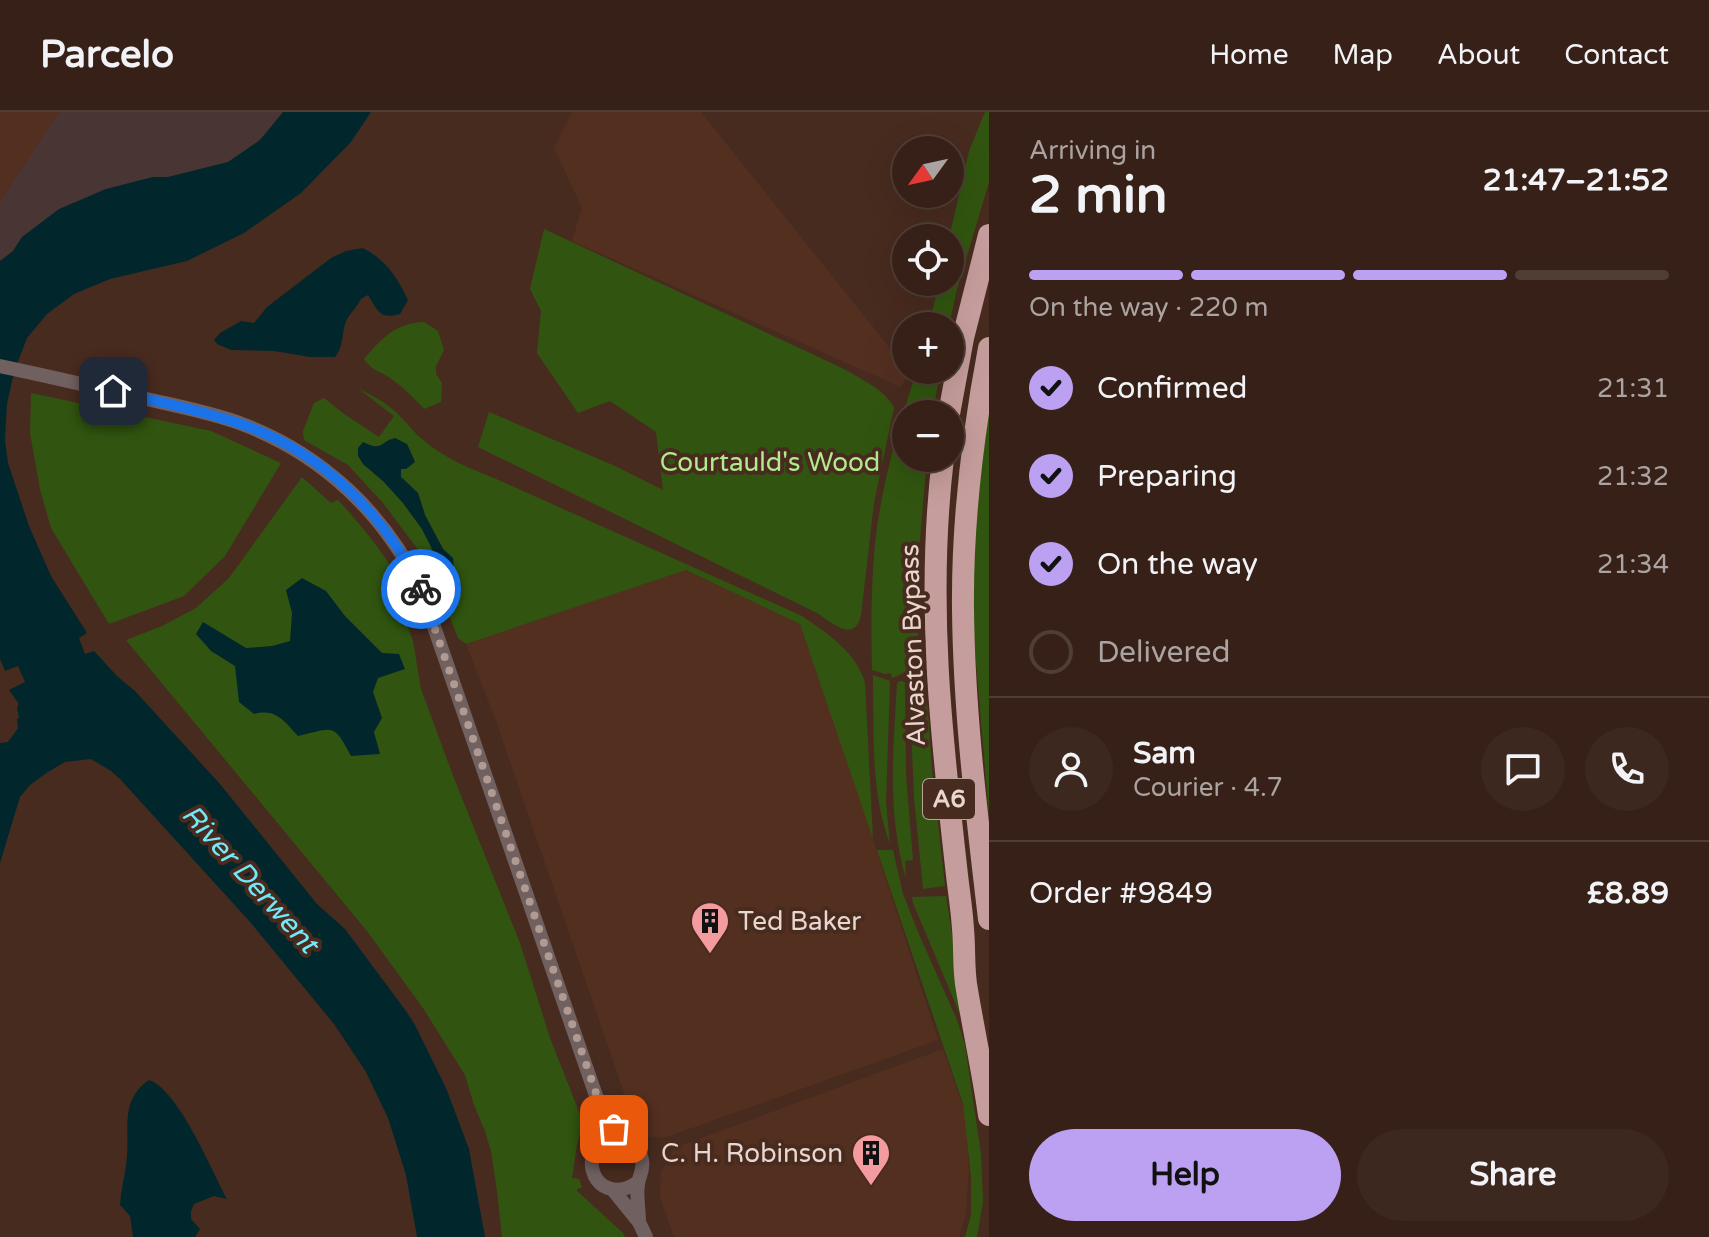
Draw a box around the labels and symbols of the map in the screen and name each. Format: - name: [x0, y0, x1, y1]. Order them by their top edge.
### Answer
- north arrow: [892, 136, 964, 208]
- pin: [79, 357, 147, 425]
- park label: Courtauld's Wood: [660, 447, 880, 478]
- street label: Alvaston Bypass: [894, 543, 932, 747]
- courier: [381, 549, 461, 629]
- road number: A6: [923, 779, 975, 819]
- water label: River Derwent: [175, 798, 328, 963]
- building icon: Ted Baker: [689, 900, 731, 955]
- place label: Ted Baker: [738, 906, 861, 937]
- pin: [580, 1095, 648, 1163]
- building icon: C. H. Robinson: [850, 1132, 892, 1187]
- place label: C. H. Robinson: [661, 1138, 843, 1169]

